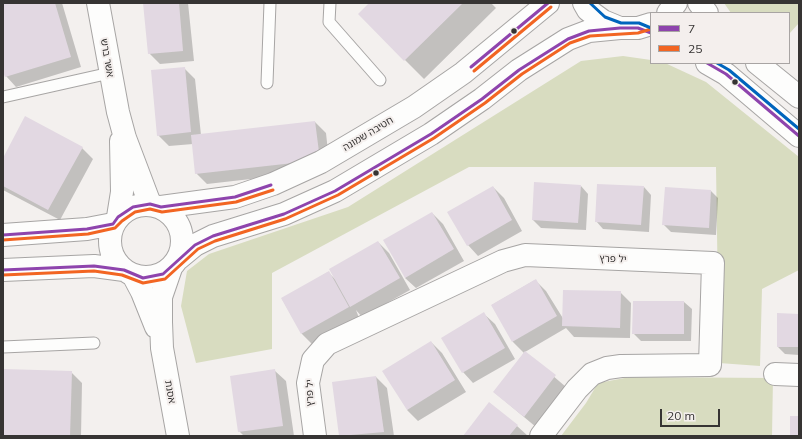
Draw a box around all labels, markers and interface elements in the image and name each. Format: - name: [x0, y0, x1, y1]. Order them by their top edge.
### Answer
- legend: [650, 12, 790, 64]
- text: 7: [688, 21, 695, 36]
- unlabelled marker: [509, 26, 519, 36]
- street label: אשר ברש: [98, 38, 116, 78]
- text: 25: [688, 41, 702, 56]
- unlabelled marker: [730, 77, 740, 87]
- street label: חטיבה שמונה: [341, 114, 395, 154]
- unlabelled marker: [371, 168, 381, 178]
- street label: יל פרץ: [599, 253, 627, 265]
- street label: אסנת: [162, 379, 178, 405]
- street label: יל פרץ: [304, 379, 316, 407]
- scale bar: [662, 401, 722, 427]
- text: 20 m: [667, 408, 695, 423]

